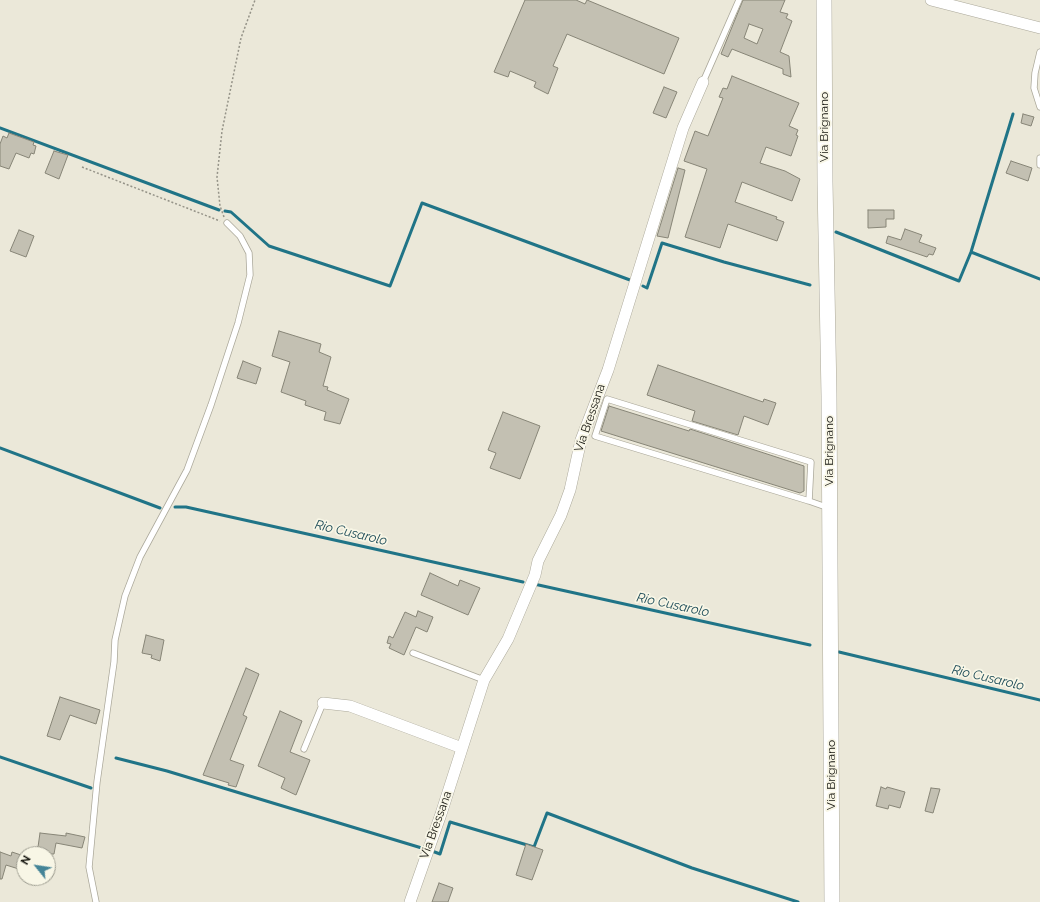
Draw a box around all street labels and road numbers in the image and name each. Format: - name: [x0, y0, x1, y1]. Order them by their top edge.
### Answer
- street label: Via Brignano: [817, 92, 831, 162]
- street label: Via Bressana: [572, 382, 608, 454]
- street label: Via Brignano: [822, 416, 836, 486]
- street label: Via Brignano: [824, 740, 838, 810]
- street label: Via Bressana: [417, 789, 455, 861]

